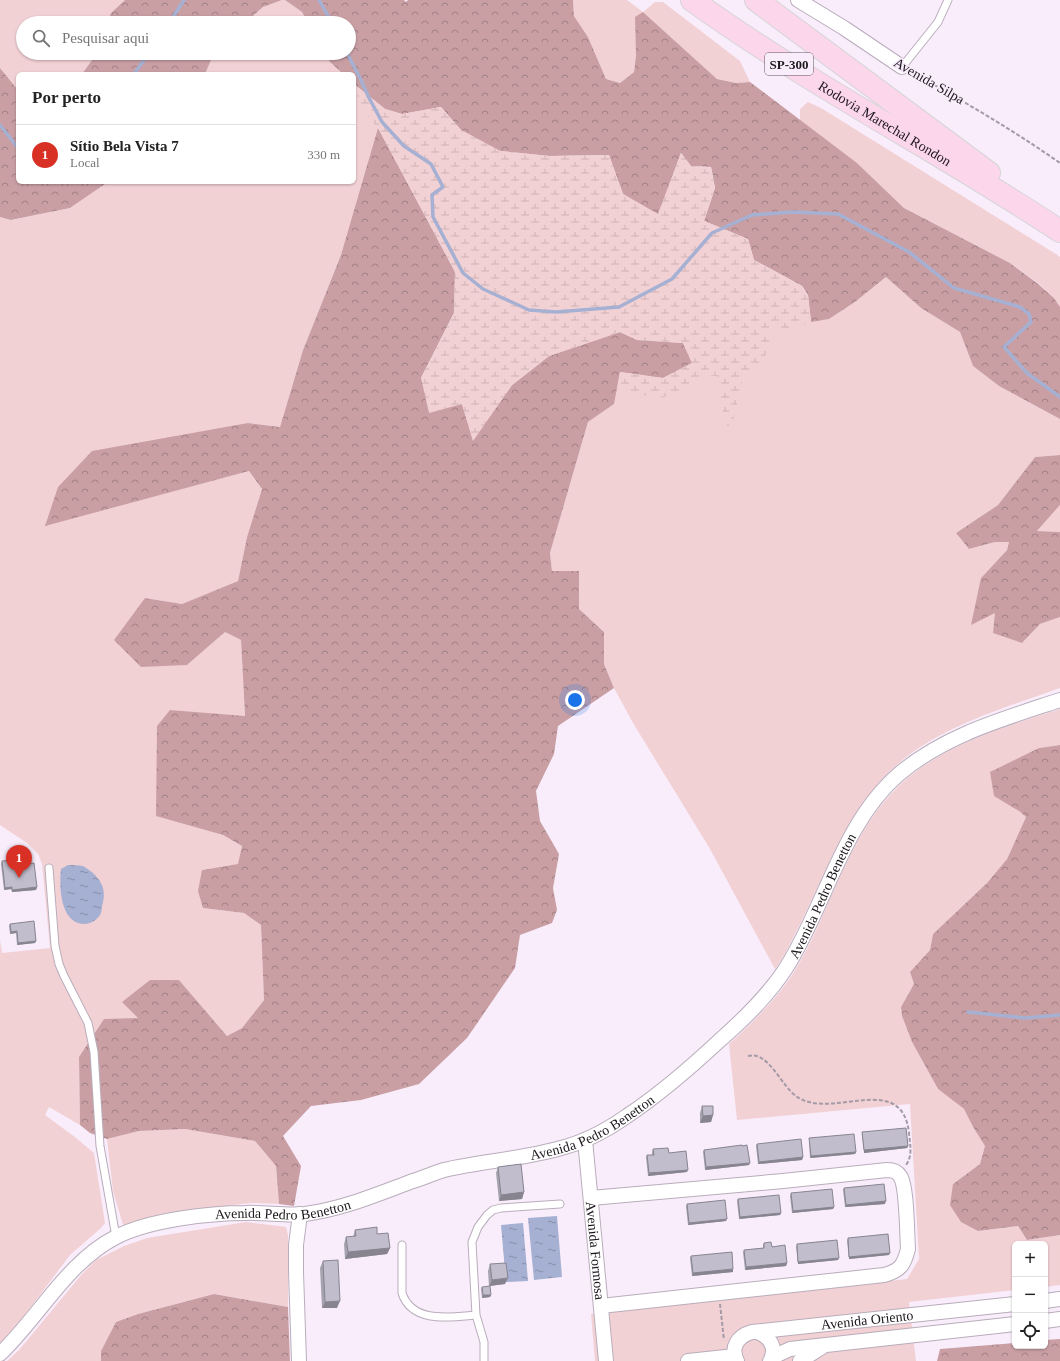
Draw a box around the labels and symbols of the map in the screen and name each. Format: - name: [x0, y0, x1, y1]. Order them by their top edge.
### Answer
- road number: SP-300: [765, 53, 813, 75]
- street label: Avenida Silpa: [891, 55, 967, 108]
- street label: Rodovia Marechal Rondon: [816, 78, 954, 169]
- your location: [565, 690, 585, 710]
- street label: Avenida Pedro Benetton: [786, 831, 859, 961]
- pin: 1: [6, 845, 32, 878]
- street label: Avenida Pedro Benetton: [529, 1092, 657, 1163]
- street label: Avenida Pedro Benetton: [214, 1197, 352, 1222]
- street label: Avenida Formosa: [583, 1201, 608, 1301]
- street label: Avenida Oriento: [820, 1307, 914, 1332]

